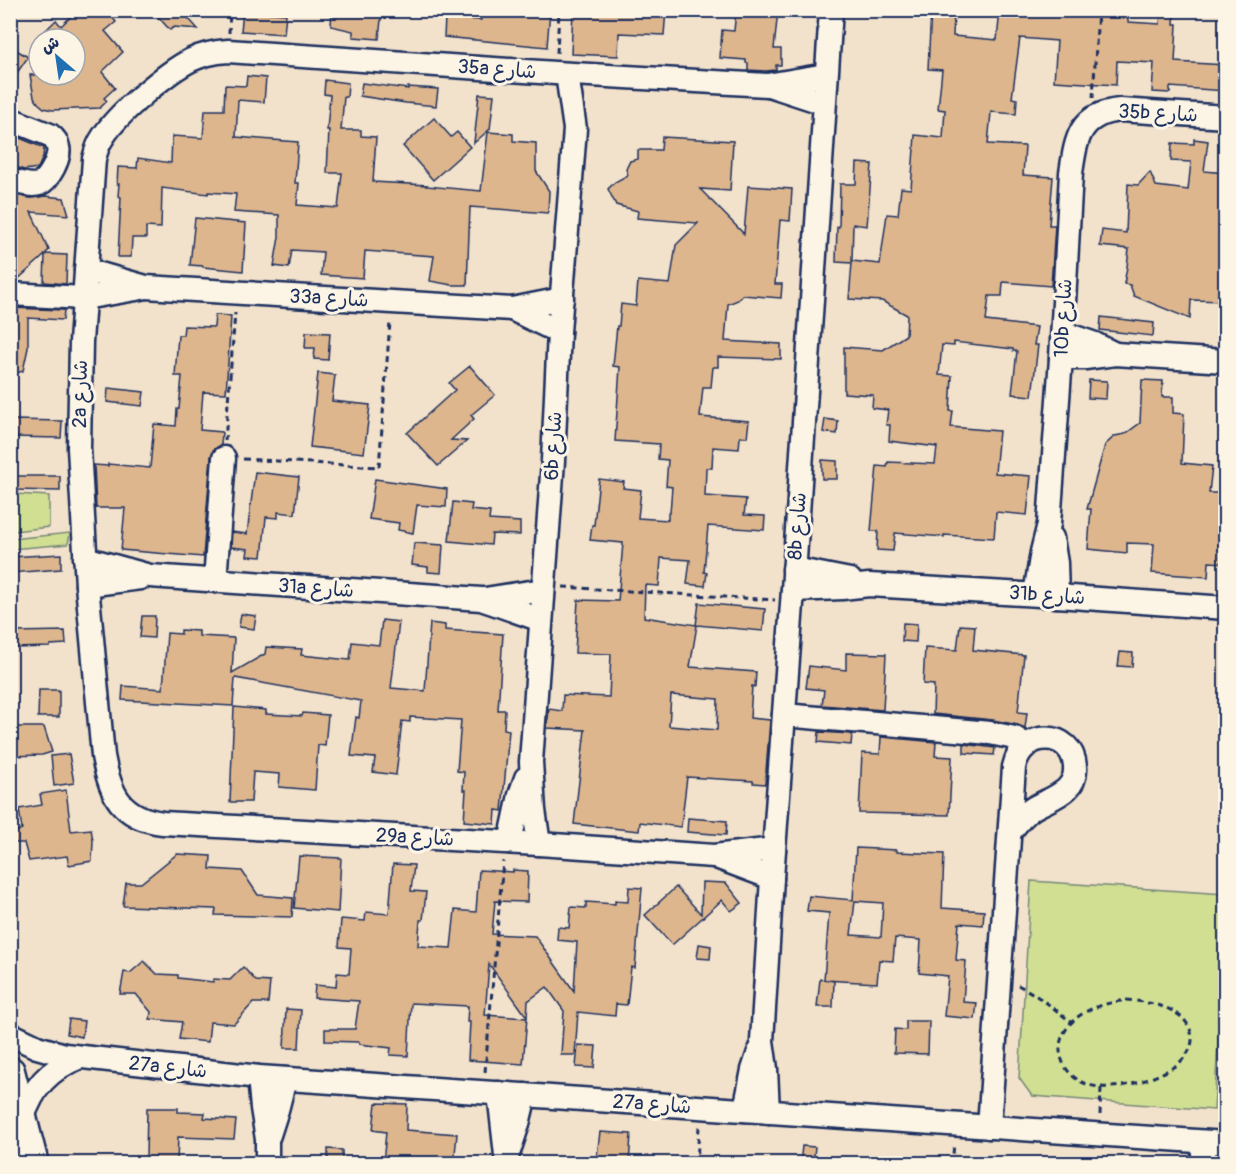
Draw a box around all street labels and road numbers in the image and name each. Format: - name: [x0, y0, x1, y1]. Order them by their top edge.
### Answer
- street label: 35a شارع: [457, 54, 537, 85]
- street label: 35b شارع: [1118, 98, 1198, 129]
- street label: 10b شارع: [1048, 278, 1079, 358]
- street label: 33a شارع: [289, 283, 369, 314]
- street label: 2a شارع: [67, 360, 94, 428]
- street label: 6b شارع: [539, 411, 568, 481]
- street label: 8b شارع: [782, 491, 813, 561]
- street label: 31a شارع: [277, 573, 355, 604]
- street label: 31b شارع: [1008, 580, 1086, 611]
- street label: 29a شارع: [375, 822, 455, 853]
- street label: 27a شارع: [127, 1050, 208, 1085]
- street label: 27a شارع: [612, 1089, 692, 1120]

